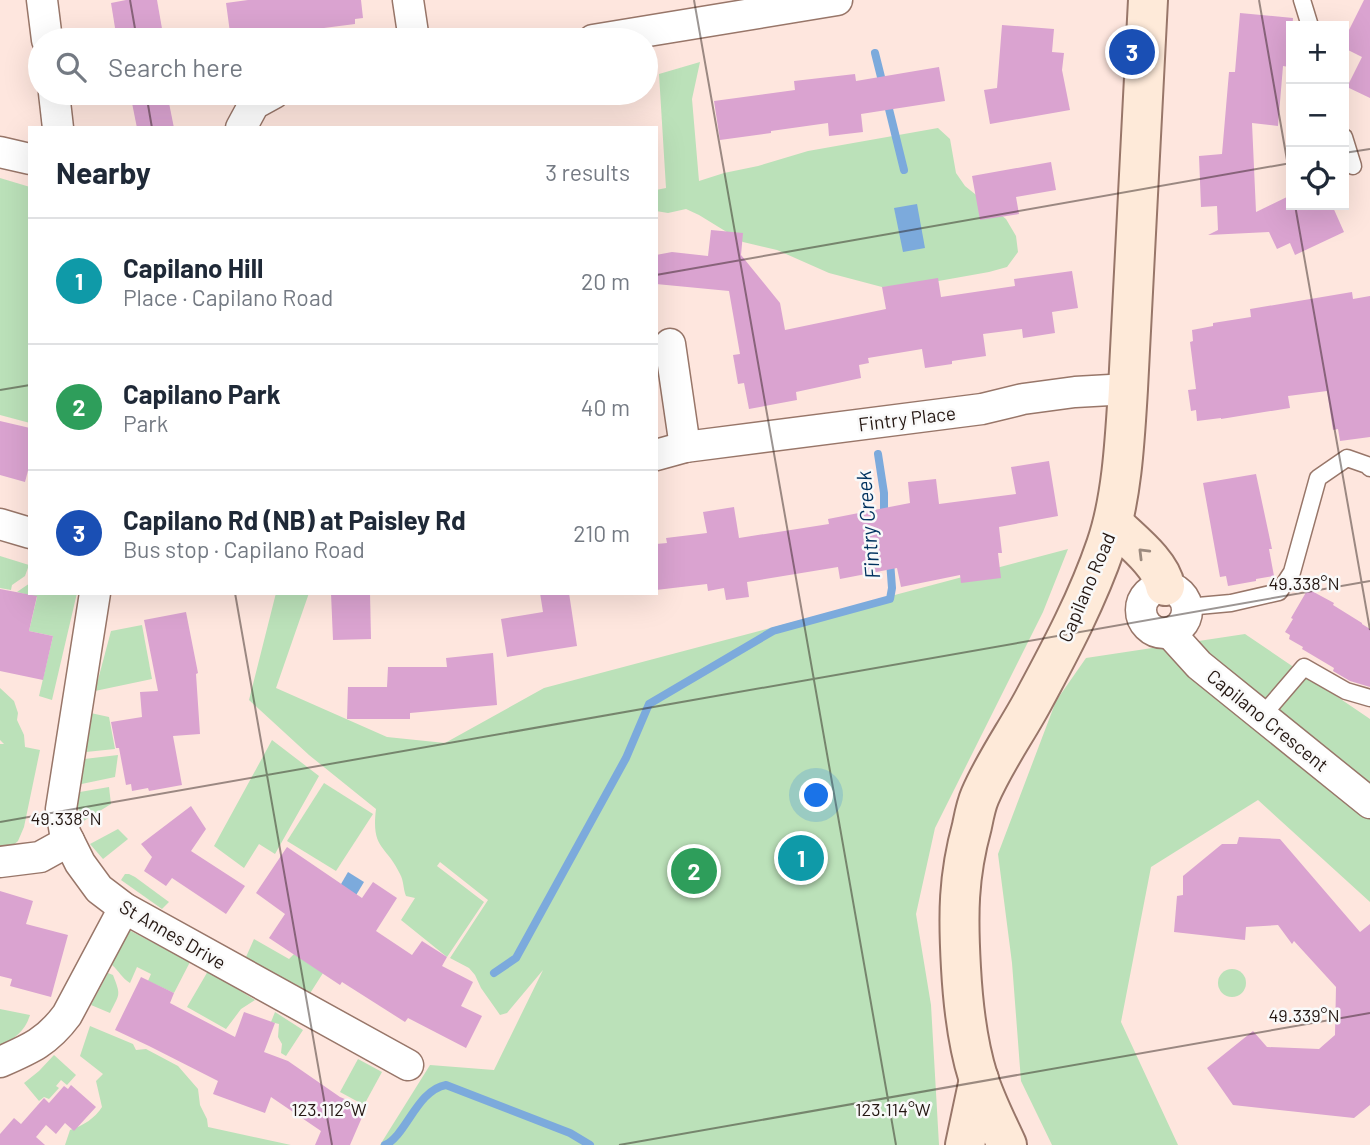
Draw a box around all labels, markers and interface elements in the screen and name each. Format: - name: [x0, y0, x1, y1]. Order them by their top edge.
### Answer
- map controls: [1286, 21, 1349, 210]
- button: +: [1286, 21, 1349, 84]
- pin: 3: [1109, 26, 1155, 78]
- search box: [28, 28, 658, 105]
- icon: search: [52, 48, 90, 86]
- text: Search here: [108, 51, 243, 82]
- button: −: [1286, 84, 1349, 147]
- button: locate: [1286, 147, 1349, 210]
- text: Nearby: [56, 154, 151, 190]
- text: 3 results: [545, 158, 630, 186]
- text: Capilano Hill: [123, 252, 263, 283]
- text: 1: [75, 267, 83, 295]
- text: 20 m: [581, 267, 630, 295]
- text: Place · Capilano Road: [123, 283, 333, 311]
- text: Capilano Park: [123, 378, 281, 409]
- text: 2: [73, 393, 85, 421]
- text: 40 m: [581, 393, 630, 421]
- street label: Fintry Place: [857, 401, 957, 435]
- text: Park: [123, 409, 168, 437]
- water label: Fintry Creek: [850, 469, 884, 580]
- text: Capilano Rd (NB) at Paisley Rd: [123, 504, 466, 535]
- text: 3: [73, 519, 85, 547]
- text: 210 m: [573, 519, 630, 547]
- street label: Capilano Road: [1053, 529, 1119, 645]
- text: Bus stop · Capilano Road: [123, 535, 365, 563]
- one-way arrow: [1138, 548, 1151, 561]
- text: 49.338°N: [1268, 572, 1340, 594]
- street label: Capilano Crescent: [1203, 664, 1333, 776]
- your location: [799, 778, 833, 812]
- text: 49.338°N: [30, 807, 102, 829]
- pin: 1: [778, 832, 824, 884]
- pin: 2: [671, 845, 717, 897]
- street label: St Annes Drive: [116, 894, 230, 974]
- text: 49.339°N: [1268, 1004, 1340, 1026]
- text: 123.112°W: [291, 1098, 367, 1120]
- text: 123.114°W: [855, 1098, 931, 1120]

